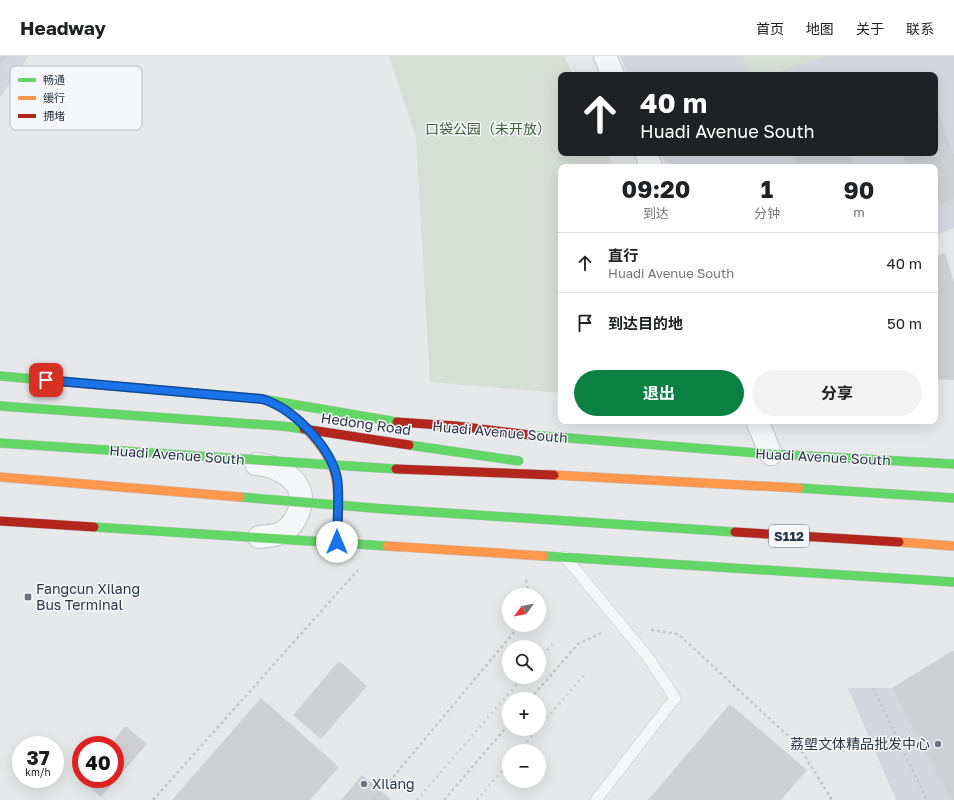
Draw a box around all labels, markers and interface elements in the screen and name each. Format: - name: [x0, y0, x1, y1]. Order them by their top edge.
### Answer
- text: Headway: [20, 16, 106, 39]
- text: 首页: [756, 20, 784, 37]
- text: 地图: [806, 20, 834, 37]
- text: 关于: [856, 20, 884, 37]
- text: 联系: [906, 20, 934, 37]
- legend: [10, 66, 142, 130]
- text: 畅通: [43, 73, 65, 86]
- text: 40 m: [640, 86, 707, 119]
- icon: ahead: [574, 88, 626, 140]
- text: 缓行: [43, 91, 65, 104]
- text: 拥堵: [43, 109, 65, 122]
- park label: 口袋公园（未开放）: [425, 120, 551, 137]
- text: Huadi Avenue South: [640, 120, 815, 142]
- text: 09:20: [622, 174, 690, 203]
- text: 1: [761, 174, 773, 203]
- text: 90: [844, 175, 874, 204]
- text: m: [853, 204, 865, 220]
- text: 到达: [643, 205, 669, 221]
- text: 分钟: [754, 205, 780, 221]
- text: 直行: [608, 246, 638, 264]
- icon: ahead: [574, 252, 596, 274]
- text: 40 m: [887, 254, 922, 272]
- text: Huadi Avenue South: [608, 265, 734, 281]
- icon: arrive: [574, 312, 596, 334]
- text: 到达目的地: [608, 314, 683, 332]
- text: 50 m: [887, 314, 922, 332]
- pin: [29, 363, 63, 397]
- icon: arrive: [35, 369, 57, 391]
- button: 退出: [574, 370, 744, 416]
- button: 分享: [752, 370, 922, 416]
- street label: Hedong Road: [320, 409, 412, 438]
- street label: Huadi Avenue South: [432, 417, 568, 446]
- street label: Huadi Avenue South: [109, 441, 245, 468]
- street label: Huadi Avenue South: [755, 444, 891, 469]
- position arrow: [316, 521, 358, 563]
- road number: S112: [769, 525, 809, 547]
- place label: Fangcun Xilang Bus Terminal: [36, 580, 140, 613]
- north arrow: [502, 588, 546, 632]
- map controls: [502, 588, 546, 788]
- marker: Fangcun Xilang Bus Terminal: [23, 592, 33, 602]
- button: search: [502, 640, 546, 684]
- button: +: [502, 692, 546, 736]
- place label: 荔塱文体精品批发中心: [790, 735, 930, 752]
- speed limit sign: 40: [72, 736, 124, 788]
- marker: 荔塱文体精品批发中心: [933, 739, 943, 749]
- button: −: [502, 744, 546, 788]
- text: 37: [26, 745, 50, 769]
- text: km/h: [25, 766, 51, 778]
- place label: Xilang: [372, 775, 415, 792]
- marker: Xilang: [359, 779, 369, 789]

